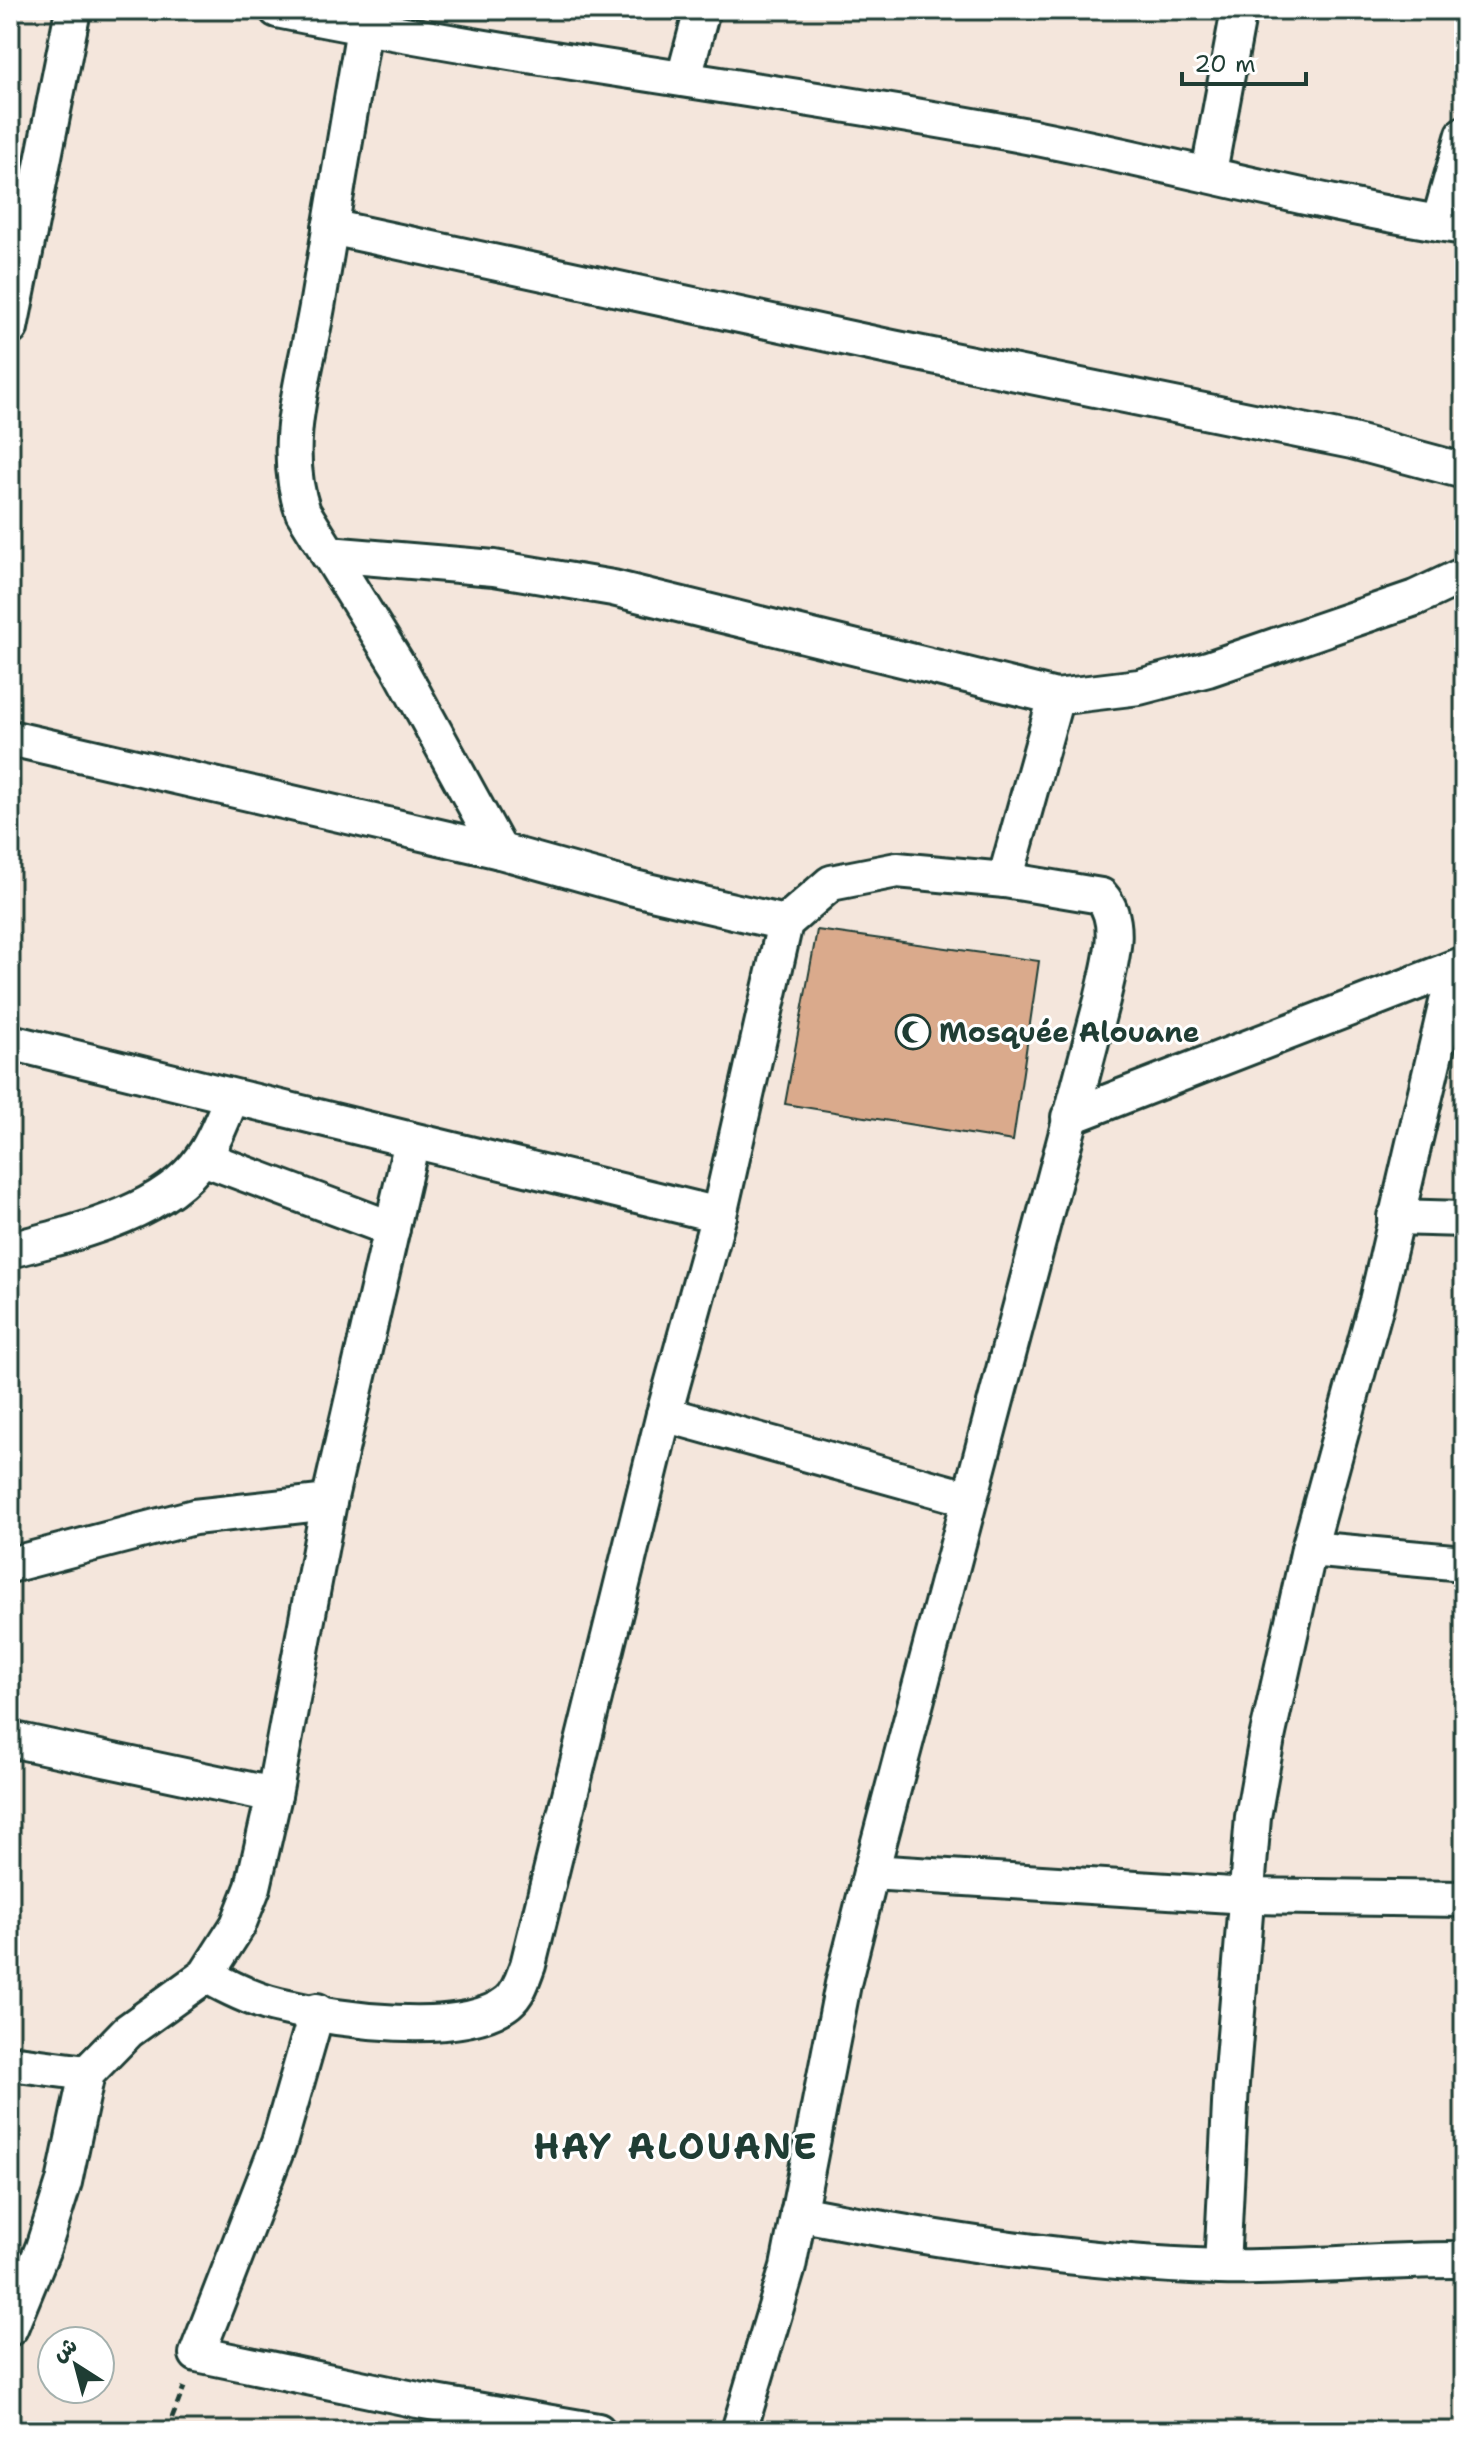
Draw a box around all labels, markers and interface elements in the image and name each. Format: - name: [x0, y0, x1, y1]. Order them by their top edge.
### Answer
- scale bar: [1182, 36, 1306, 86]
- text: 20 m: [1194, 48, 1256, 80]
- mosque icon: Mosquée Alouane: [894, 1013, 932, 1051]
- place label: Mosquée Alouane: [939, 1013, 1200, 1051]
- district label: HAY ALOUANE: [533, 2122, 819, 2171]
- north arrow: [36, 2325, 116, 2405]
- text: ش: [46, 2330, 83, 2368]

